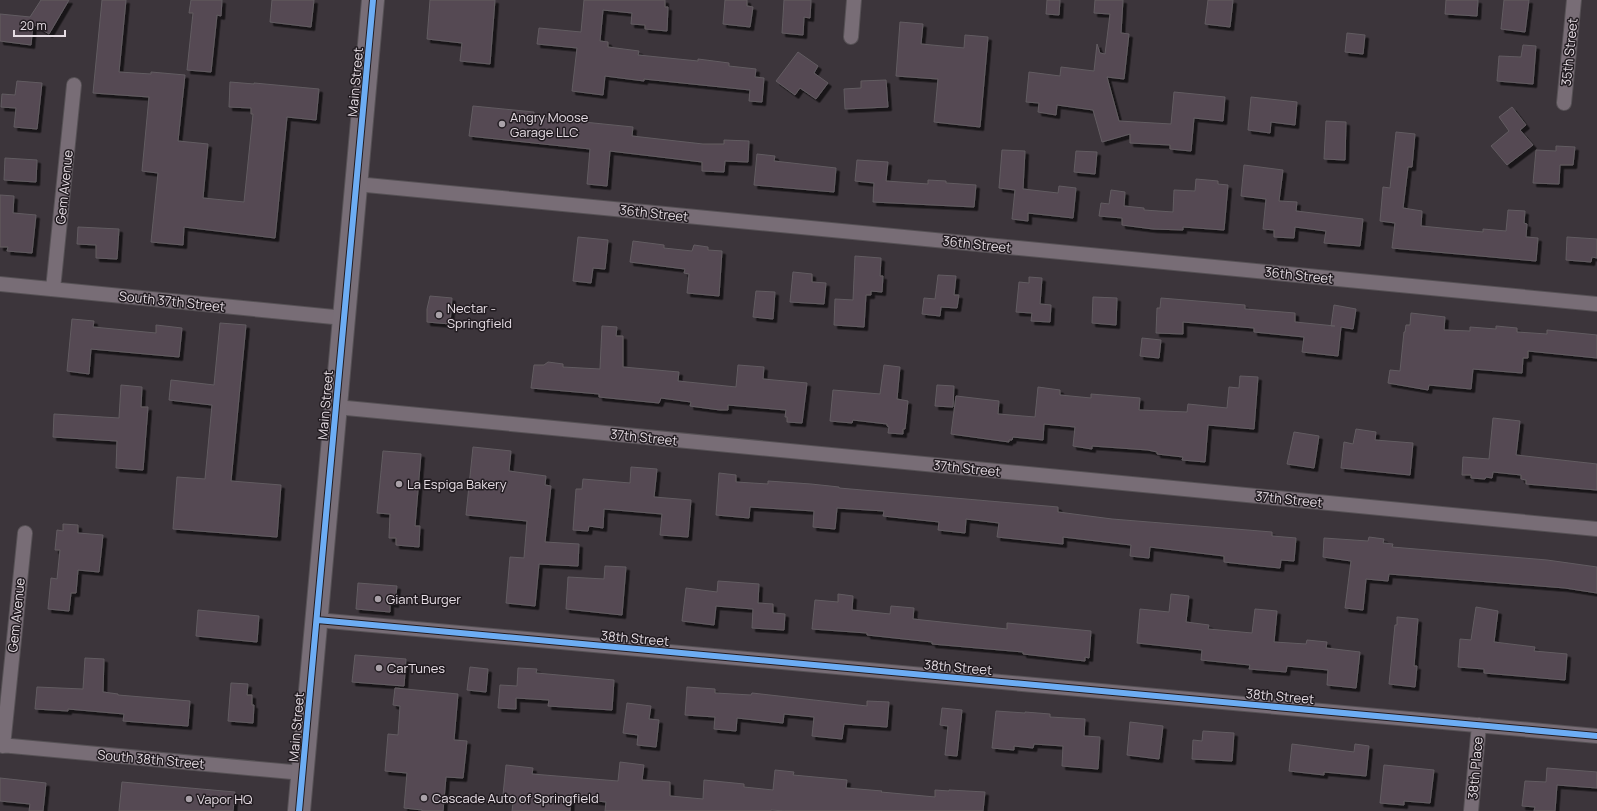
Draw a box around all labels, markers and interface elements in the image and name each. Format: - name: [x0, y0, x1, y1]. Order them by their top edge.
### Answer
- scale bar: [14, 12, 65, 38]
- text: 20 m: [20, 17, 47, 34]
- street label: 35th Street: [1556, 17, 1582, 87]
- street label: Main Street: [343, 47, 367, 117]
- place label: Angry Moose Garage LLC: [510, 108, 589, 141]
- marker: Angry Moose Garage LLC: [497, 119, 507, 129]
- street label: Gem Avenue: [51, 149, 77, 225]
- street label: 36th Street: [619, 200, 689, 226]
- street label: 36th Street: [942, 231, 1012, 257]
- street label: 36th Street: [1264, 262, 1334, 288]
- street label: South 37th Street: [118, 286, 226, 316]
- place label: Nectar - Springfield: [447, 299, 512, 332]
- marker: Nectar - Springfield: [434, 310, 444, 320]
- street label: Main Street: [313, 370, 337, 440]
- street label: 37th Street: [610, 425, 678, 449]
- street label: 37th Street: [933, 456, 1001, 480]
- place label: La Espiga Bakery: [407, 475, 507, 493]
- marker: La Espiga Bakery: [394, 479, 404, 489]
- street label: 37th Street: [1255, 487, 1323, 511]
- street label: Gem Avenue: [3, 577, 29, 653]
- place label: Giant Burger: [386, 590, 461, 608]
- marker: Giant Burger: [373, 594, 383, 604]
- street label: 38th Street: [600, 626, 670, 650]
- street label: 38th Street: [923, 655, 993, 679]
- place label: CarTunes: [387, 659, 445, 677]
- marker: CarTunes: [374, 663, 384, 673]
- street label: 38th Street: [1245, 684, 1315, 708]
- street label: Main Street: [284, 692, 308, 762]
- street label: 38th Place: [1463, 735, 1487, 800]
- street label: South 38th Street: [97, 745, 205, 773]
- place label: Cascade Auto of Springfield: [432, 789, 599, 807]
- place label: Vapor HQ: [197, 790, 253, 808]
- marker: Cascade Auto of Springfield: [419, 793, 429, 803]
- marker: Vapor HQ: [184, 794, 194, 804]

